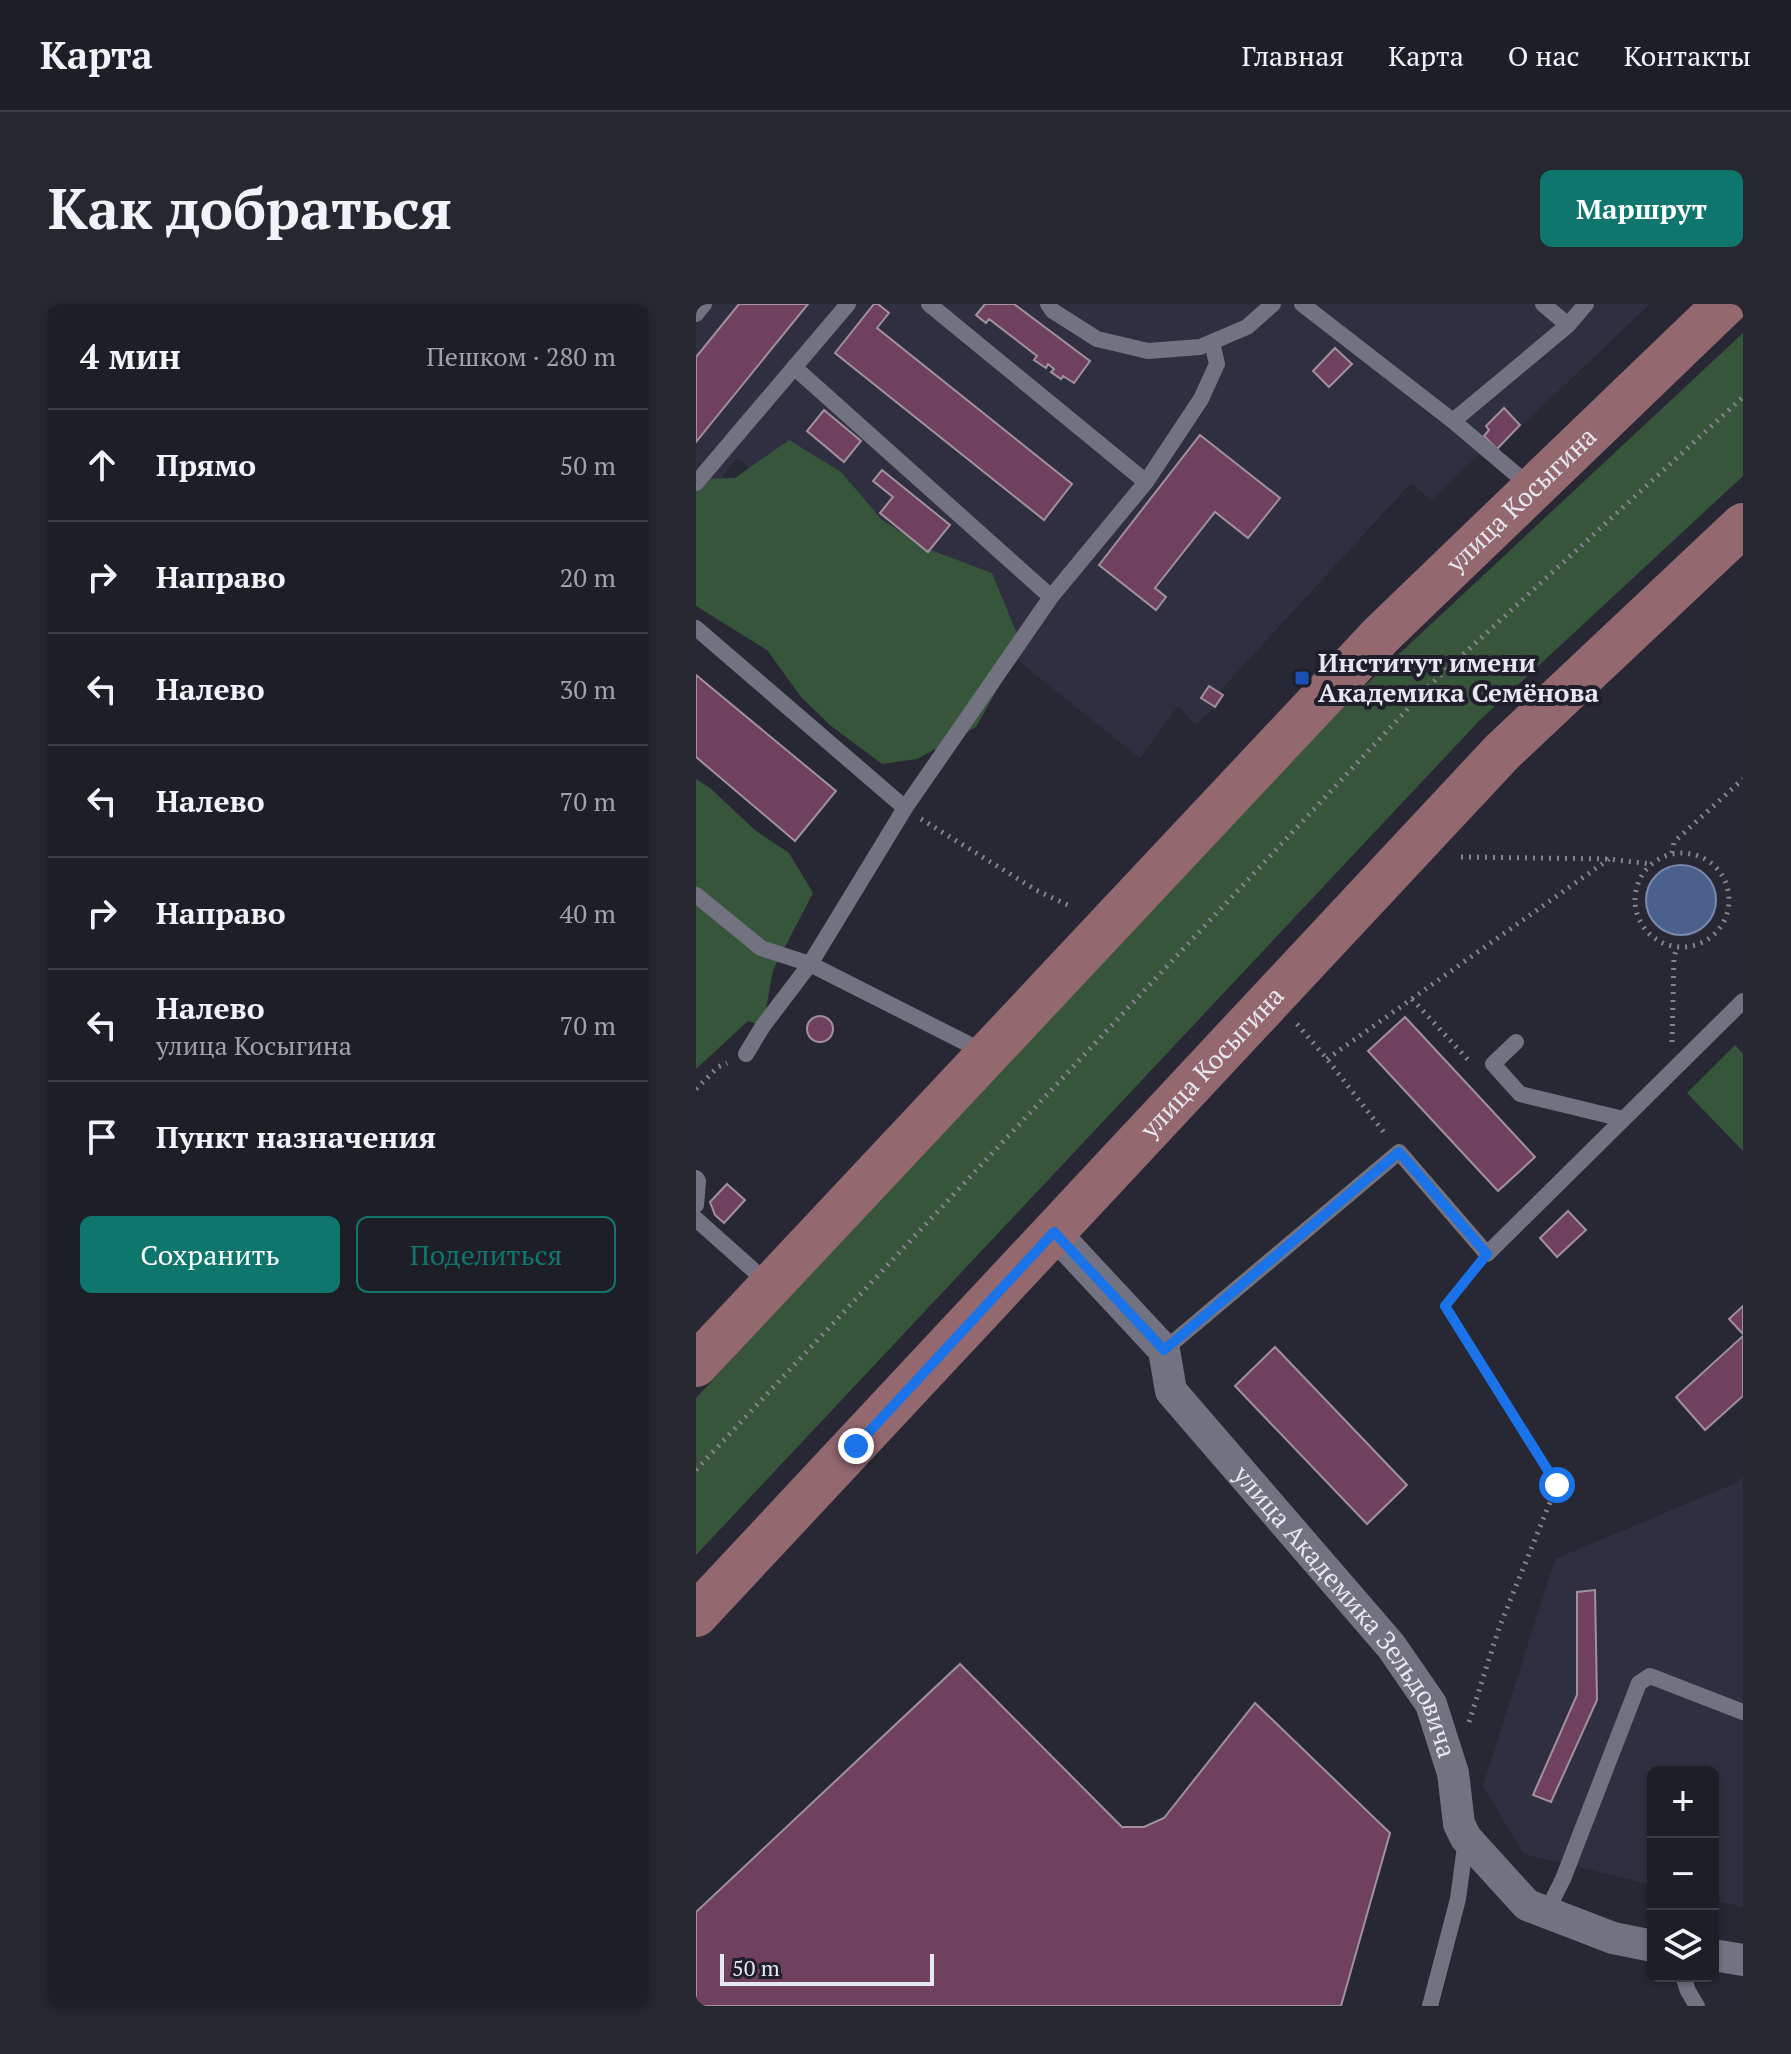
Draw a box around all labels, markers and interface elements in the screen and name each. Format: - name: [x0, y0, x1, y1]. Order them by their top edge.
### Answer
- text: Карта: [40, 30, 153, 80]
- text: Главная: [1241, 37, 1344, 74]
- text: Карта: [1388, 37, 1464, 74]
- text: О нас: [1508, 37, 1580, 74]
- text: Контакты: [1624, 37, 1751, 74]
- button: Маршрут: [1540, 170, 1743, 247]
- text: Как добраться: [48, 171, 452, 245]
- text: 4 мин: [80, 334, 181, 379]
- text: Пешком · 280 m: [426, 339, 616, 373]
- street label: улица Косыгина: [1438, 419, 1603, 580]
- icon: ahead: [80, 443, 124, 487]
- text: Прямо: [156, 445, 256, 485]
- text: 50 m: [560, 448, 616, 482]
- icon: right: [80, 555, 124, 599]
- text: Направо: [156, 557, 286, 597]
- text: 20 m: [560, 560, 616, 594]
- place label: Институт имени Академика Семёнова: [1318, 645, 1599, 709]
- icon: left: [80, 667, 124, 711]
- text: Налево: [156, 669, 265, 709]
- marker: Институт имени Академика Семёнова: [1293, 669, 1311, 687]
- text: 30 m: [560, 672, 616, 706]
- icon: left: [80, 779, 124, 823]
- text: Налево: [156, 781, 265, 821]
- text: 70 m: [560, 784, 616, 818]
- icon: right: [80, 891, 124, 935]
- text: Направо: [156, 893, 286, 933]
- text: 40 m: [560, 896, 616, 930]
- street label: улица Косыгина: [1131, 979, 1291, 1146]
- text: Налево: [156, 988, 265, 1028]
- icon: left: [80, 1003, 124, 1047]
- text: 70 m: [560, 1008, 616, 1042]
- text: улица Косыгина: [156, 1028, 352, 1062]
- icon: arrive: [80, 1115, 124, 1159]
- text: Пункт назначения: [156, 1117, 436, 1157]
- button: Сохранить: [80, 1216, 340, 1293]
- button: Поделиться: [356, 1216, 616, 1293]
- route end: [838, 1428, 874, 1464]
- street label: улица Академика Зельдовича: [1226, 1457, 1465, 1762]
- route start: [1539, 1467, 1575, 1503]
- map controls: [1647, 1766, 1719, 1982]
- button: +: [1647, 1766, 1719, 1838]
- button: −: [1647, 1838, 1719, 1910]
- button: layers: [1647, 1910, 1719, 1982]
- scale bar: [720, 1950, 934, 1986]
- text: 50 m: [732, 1953, 780, 1982]

